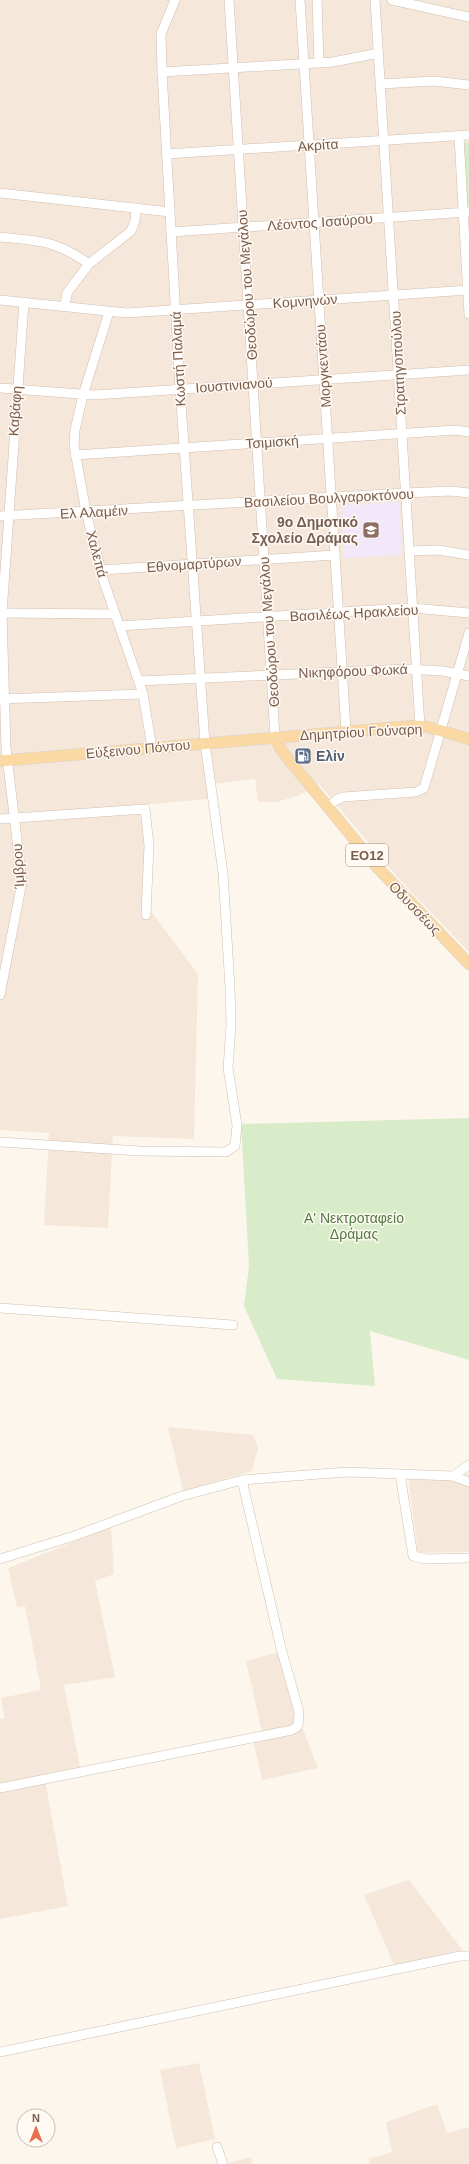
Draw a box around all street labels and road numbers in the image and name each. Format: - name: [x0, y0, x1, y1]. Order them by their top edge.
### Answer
- street label: Ακρίτα: [297, 136, 339, 154]
- street label: Θεοδώρου του Μεγάλου: [234, 209, 260, 361]
- street label: Λέοντος Ισαύρου: [267, 210, 373, 234]
- street label: Κομνηνών: [272, 291, 338, 311]
- street label: Στρατηγοπούλου: [387, 310, 409, 416]
- street label: Κωστή Παλαμά: [168, 311, 188, 407]
- street label: Μοργκεντάου: [312, 324, 334, 408]
- street label: Ιουστινιανού: [195, 374, 273, 396]
- street label: Καβάφη: [5, 385, 25, 437]
- street label: Τσιμισκή: [245, 432, 299, 452]
- street label: Βασιλείου Βουλγαροκτόνου: [244, 486, 414, 510]
- street label: Ελ Αλαμέιν: [60, 502, 128, 522]
- street label: Χαλεπά: [83, 529, 111, 579]
- street label: Εθνομαρτύρων: [146, 553, 242, 575]
- street label: Θεοδώρου του Μεγάλου: [256, 556, 282, 708]
- street label: Βασιλέως Ηρακλείου: [289, 602, 419, 624]
- street label: Νικηφόρου Φωκά: [298, 661, 408, 681]
- street label: Δημητρίου Γούναρη: [299, 721, 423, 743]
- street label: Εύξεινου Πόντου: [85, 736, 191, 762]
- street label: Ίμβρου: [9, 843, 27, 890]
- road number: ΕΟ12: [346, 844, 388, 866]
- street label: Οδυσσέως: [386, 878, 444, 938]

